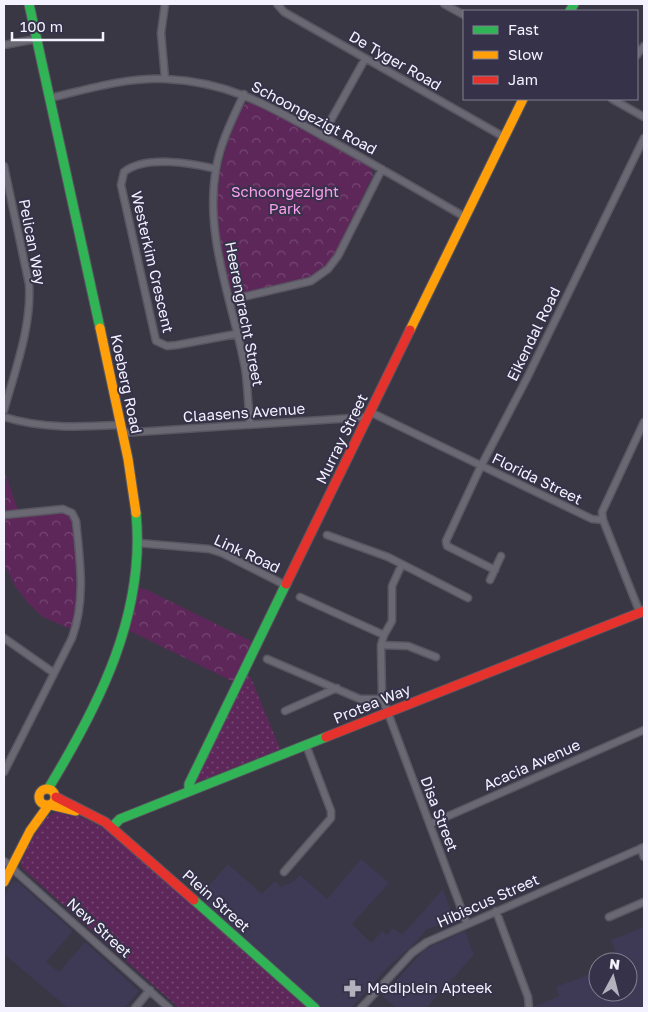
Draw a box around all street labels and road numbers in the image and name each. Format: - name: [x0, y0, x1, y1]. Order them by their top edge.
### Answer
- street label: De Tyger Road: [346, 26, 445, 94]
- street label: Schoongezigt Road: [249, 76, 380, 158]
- street label: Westerkim Crescent: [128, 189, 178, 334]
- street label: Pelican Way: [16, 197, 50, 287]
- street label: Heerengracht Street: [222, 240, 268, 388]
- street label: Eikendal Road: [503, 284, 564, 383]
- street label: Koeberg Road: [108, 332, 146, 435]
- street label: Murray Street: [311, 390, 371, 487]
- street label: Claasens Avenue: [182, 399, 306, 425]
- street label: Florida Street: [489, 448, 586, 508]
- street label: Link Road: [212, 530, 283, 576]
- street label: Protea Way: [330, 679, 413, 727]
- street label: Acacia Avenue: [480, 735, 583, 793]
- street label: Disa Street: [417, 773, 463, 854]
- street label: Plein Street: [179, 865, 254, 935]
- street label: Hibiscus Street: [434, 870, 541, 931]
- street label: New Street: [64, 894, 136, 961]

